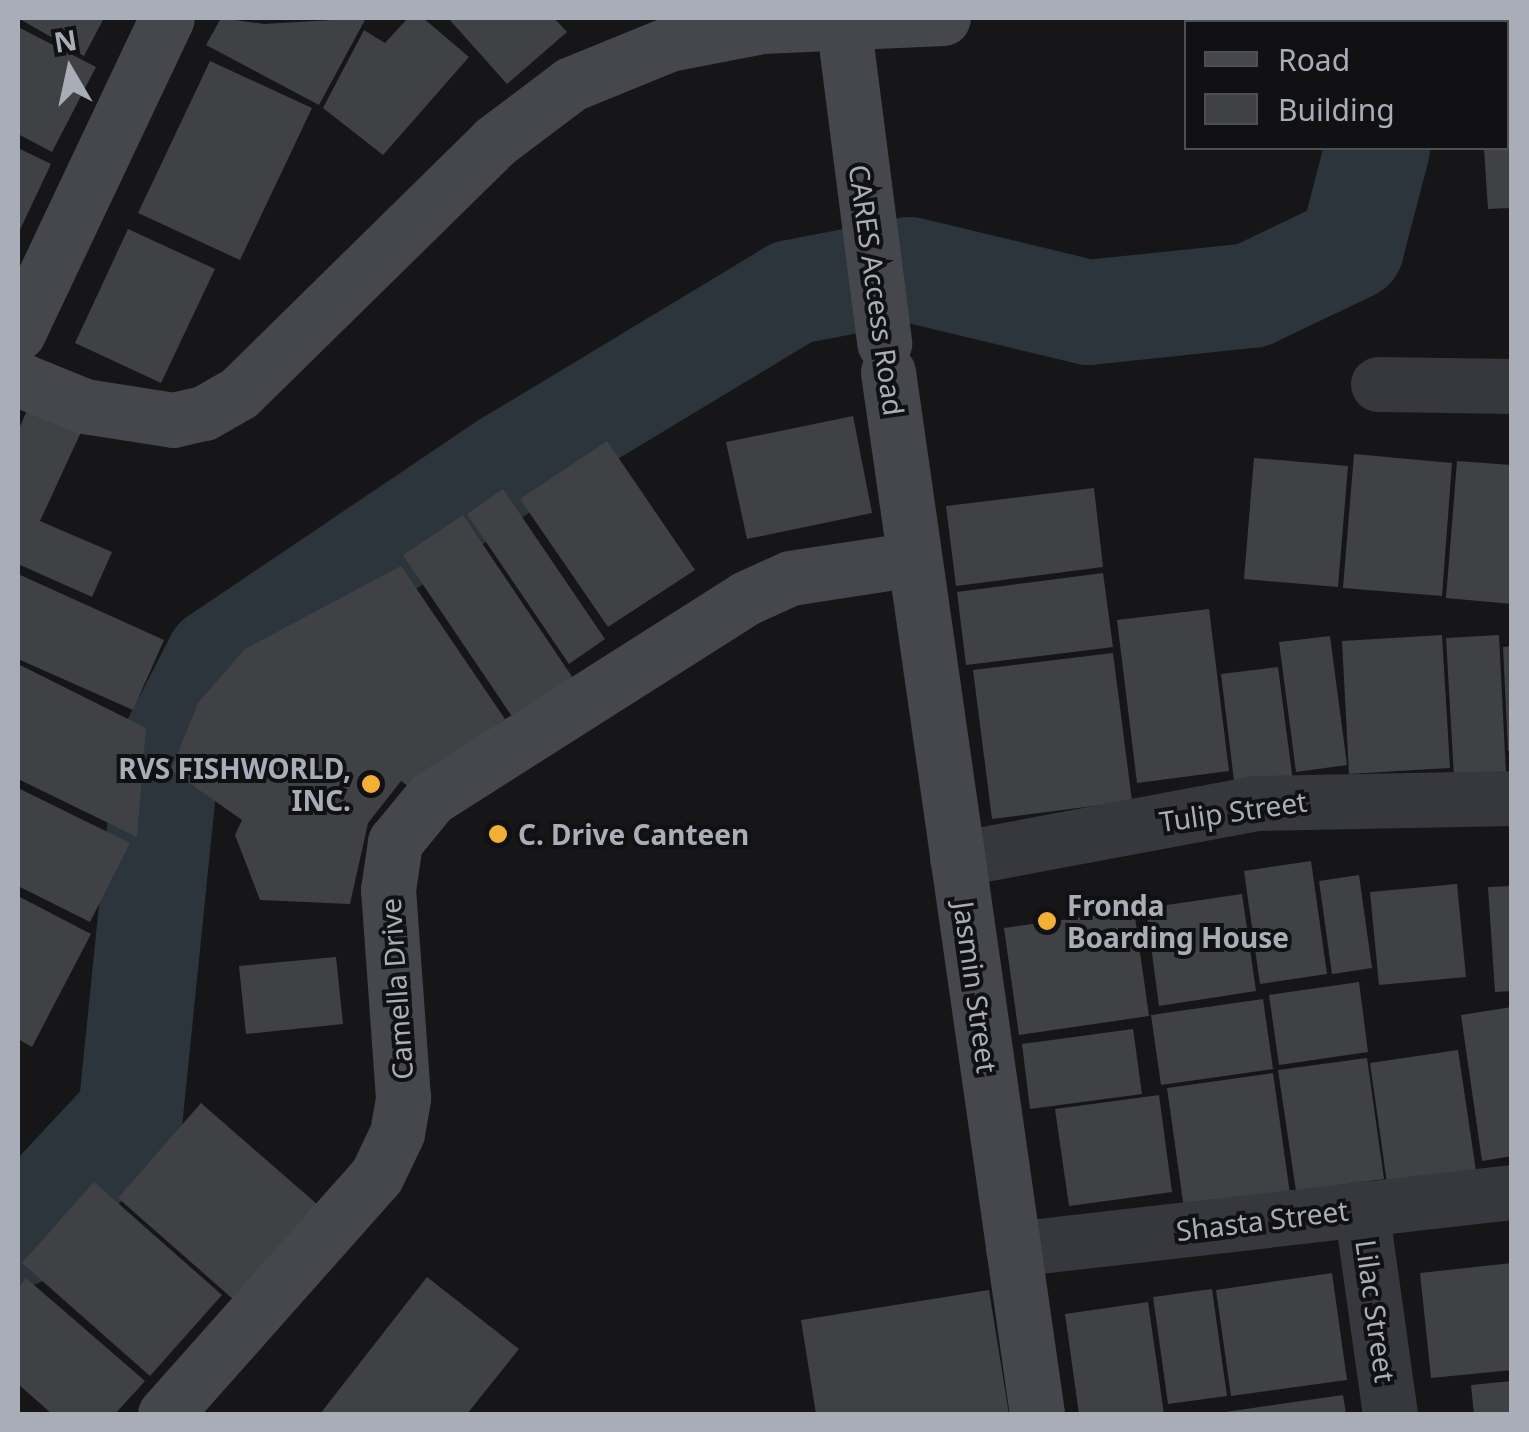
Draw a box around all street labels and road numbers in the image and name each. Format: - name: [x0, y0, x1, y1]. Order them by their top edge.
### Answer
- street label: CARES Access Road: [843, 162, 911, 418]
- street label: Tulip Street: [1157, 784, 1309, 838]
- street label: Camella Drive: [373, 897, 419, 1081]
- street label: Jasmin Street: [947, 899, 1005, 1075]
- street label: Shasta Street: [1174, 1193, 1350, 1247]
- street label: Lilac Street: [1349, 1237, 1403, 1385]

